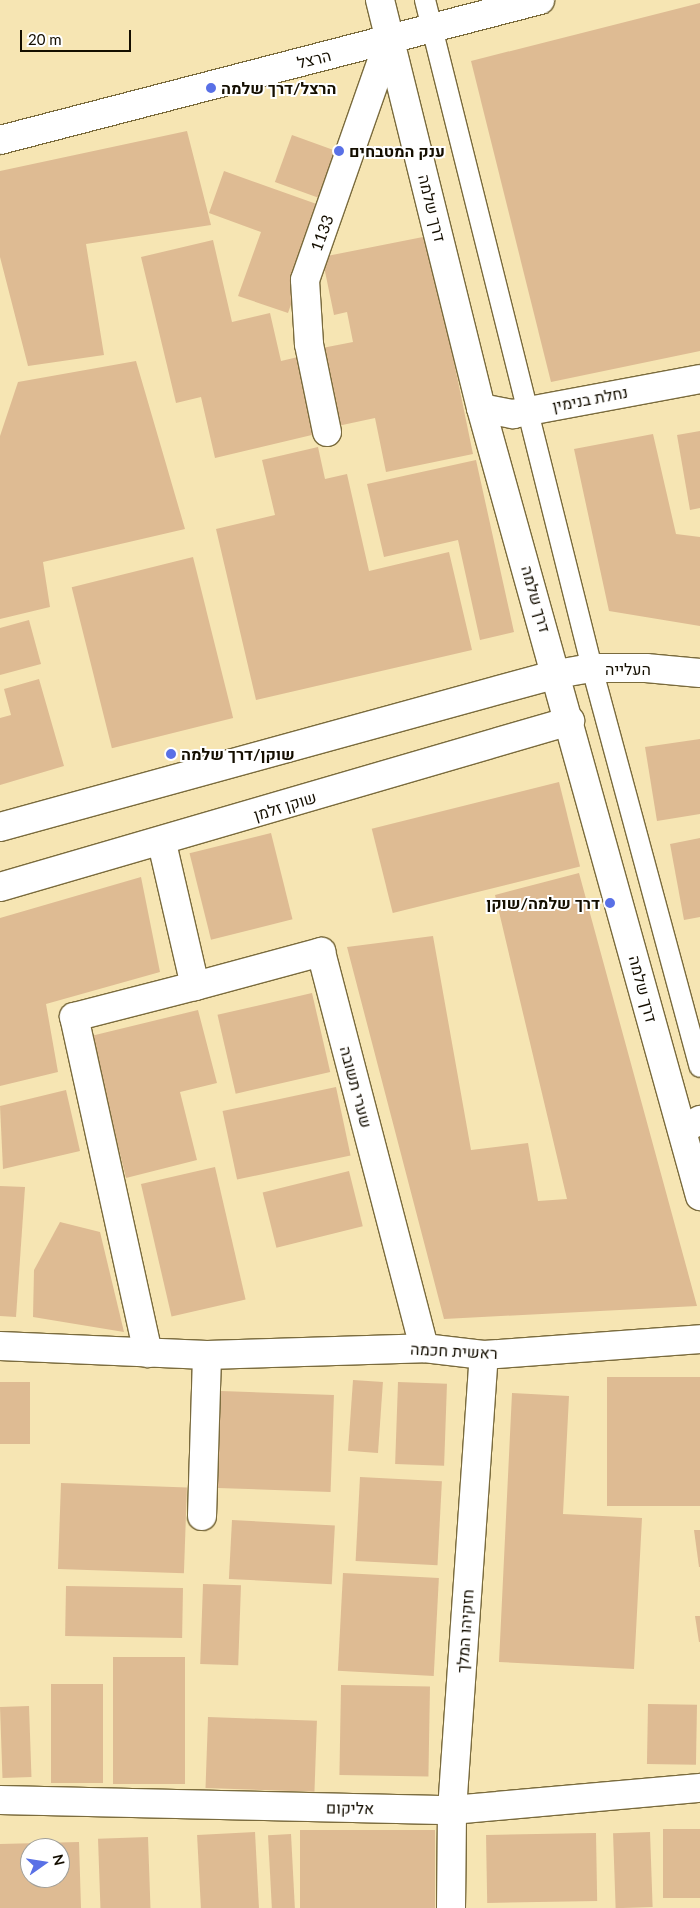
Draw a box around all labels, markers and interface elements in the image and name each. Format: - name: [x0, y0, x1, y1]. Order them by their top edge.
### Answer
- scale bar: [22, 20, 134, 52]
- text: 20 m: [28, 30, 62, 48]
- street label: הרצל: [295, 46, 333, 72]
- place label: הרצל/דרך שלמה: [221, 78, 336, 98]
- marker: הרצל/דרך שלמה: [205, 82, 217, 94]
- place label: ענק המטבחים: [349, 141, 445, 161]
- marker: ענק המטבחים: [333, 145, 345, 157]
- street label: דרך שלמה: [414, 172, 450, 244]
- street label: 1133: [307, 212, 337, 254]
- street label: נחלת בנימין: [551, 382, 629, 416]
- street label: דרך שלמה: [517, 563, 555, 635]
- street label: העלייה: [605, 659, 651, 679]
- place label: שוקן/דרך שלמה: [181, 744, 295, 764]
- marker: שוקן/דרך שלמה: [165, 748, 177, 760]
- street label: שוקן זלמן: [251, 787, 319, 825]
- place label: דרך שלמה/שוקן: [486, 893, 600, 913]
- marker: דרך שלמה/שוקן: [604, 897, 616, 909]
- street label: דרך שלמה: [625, 953, 661, 1025]
- street label: שערי תשובה: [336, 1044, 376, 1130]
- street label: ראשית חכמה: [410, 1339, 498, 1363]
- street label: חזקיהו המלך: [452, 1588, 478, 1674]
- street label: אליקום: [326, 1798, 374, 1818]
- north arrow: [20, 1838, 70, 1888]
- text: N: [50, 1853, 69, 1867]

